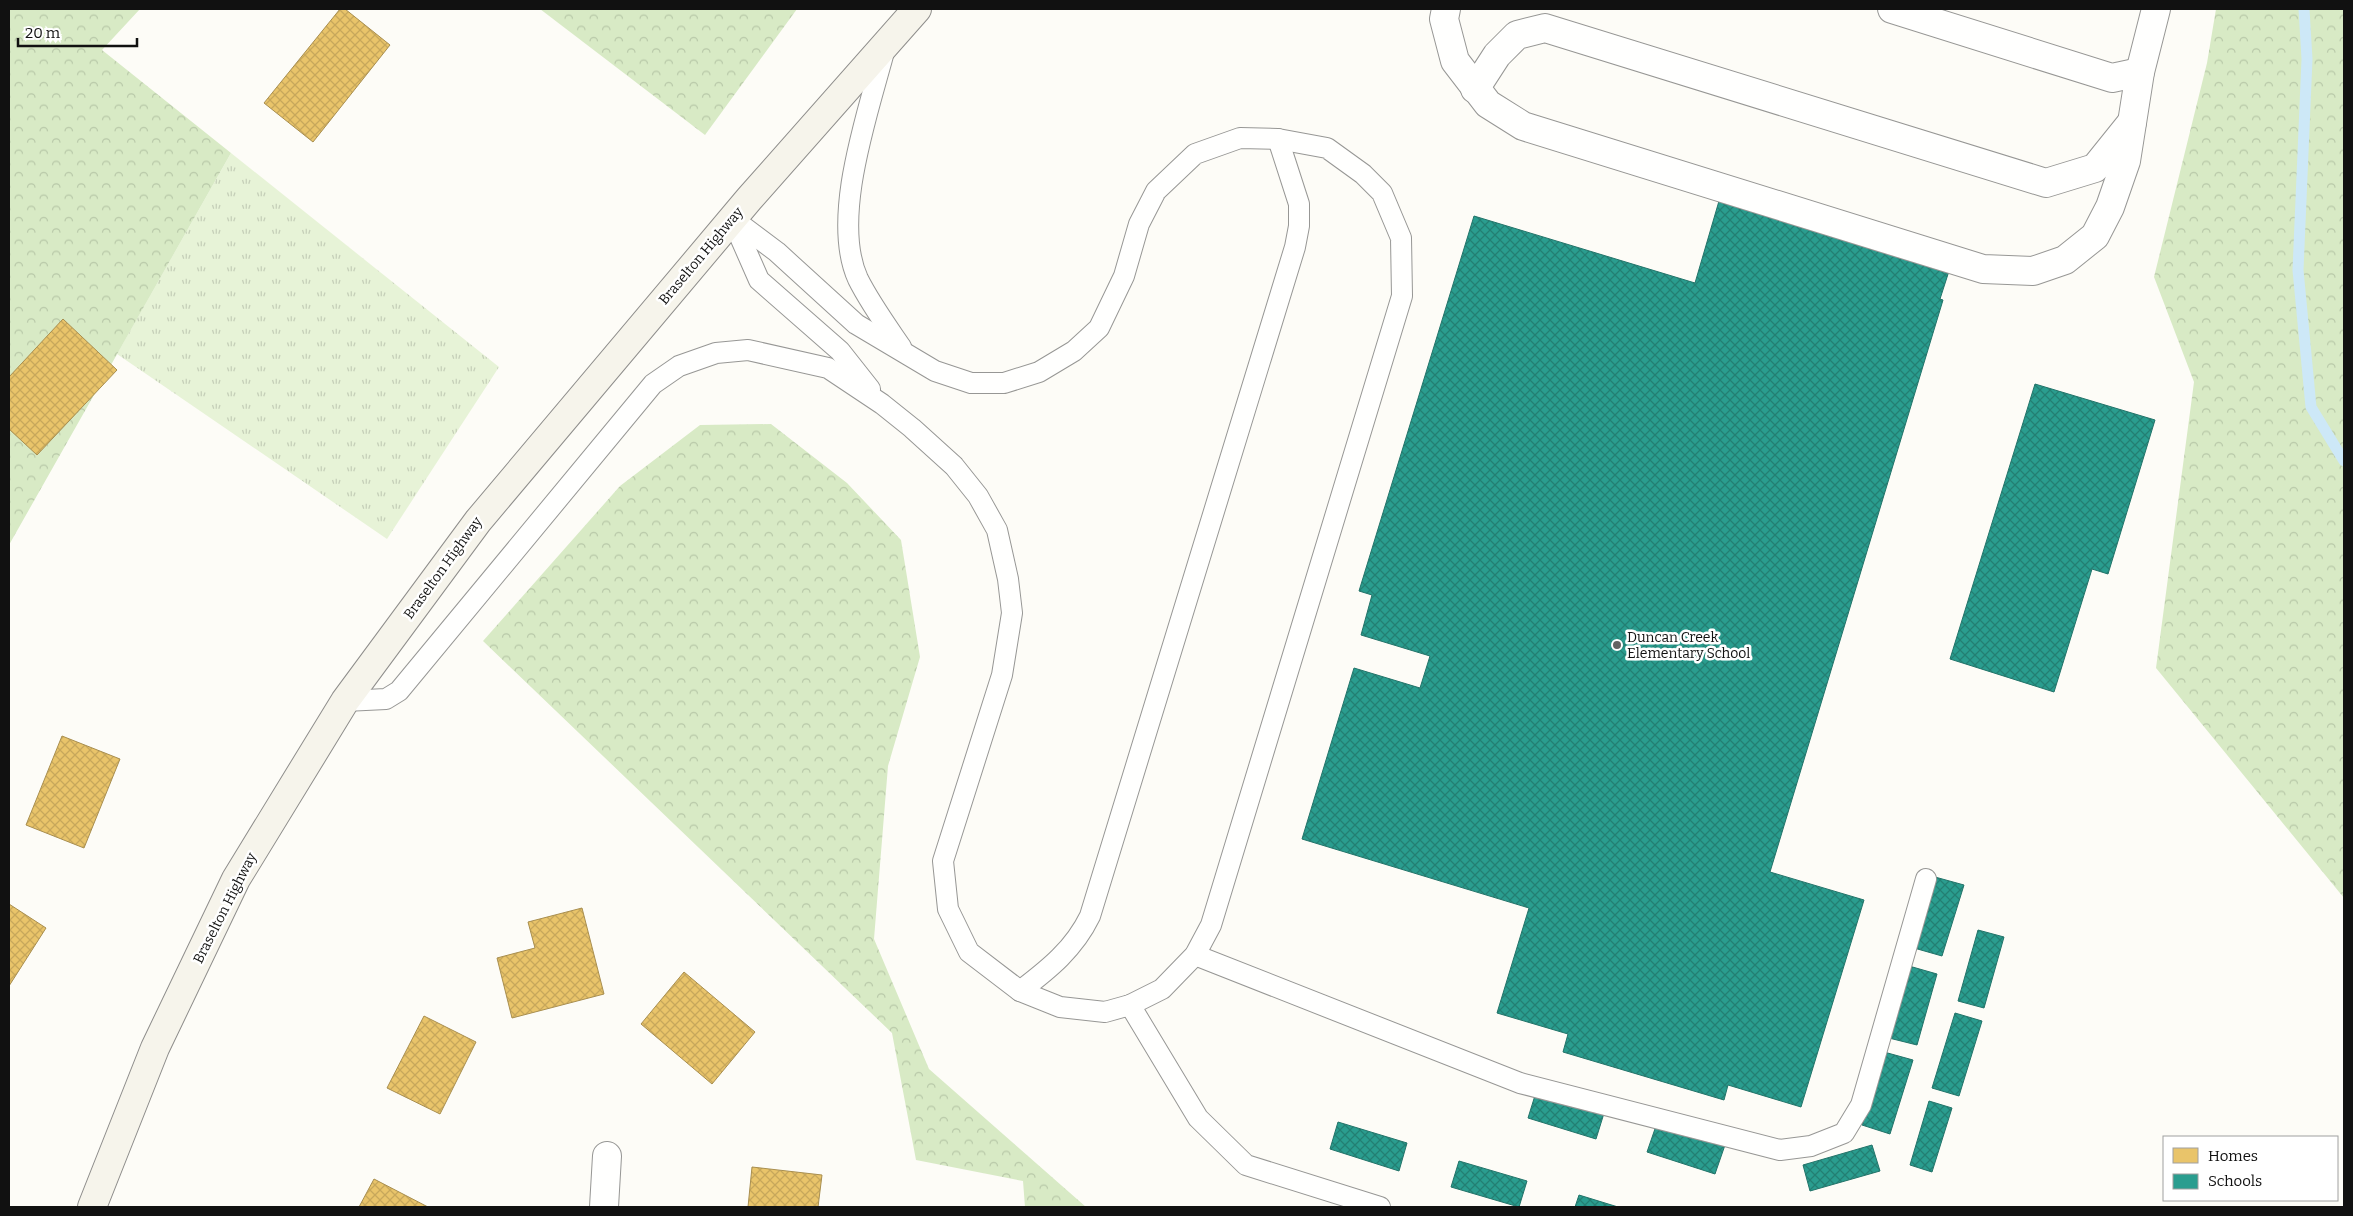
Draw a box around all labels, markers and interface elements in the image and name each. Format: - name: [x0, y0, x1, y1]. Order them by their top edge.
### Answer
- scale bar: [18, 15, 136, 47]
- text: 20 m: [25, 24, 61, 42]
- street label: Braselton Highway: [655, 203, 747, 308]
- street label: Braselton Highway: [400, 513, 486, 622]
- place label: Duncan Creek Elementary School: [1627, 629, 1750, 662]
- marker: Duncan Creek Elementary School: [1611, 639, 1623, 651]
- street label: Braselton Highway: [190, 849, 261, 966]
- legend: [2163, 1136, 2338, 1201]
- text: Homes: [2208, 1147, 2258, 1165]
- text: Schools: [2208, 1172, 2262, 1190]

